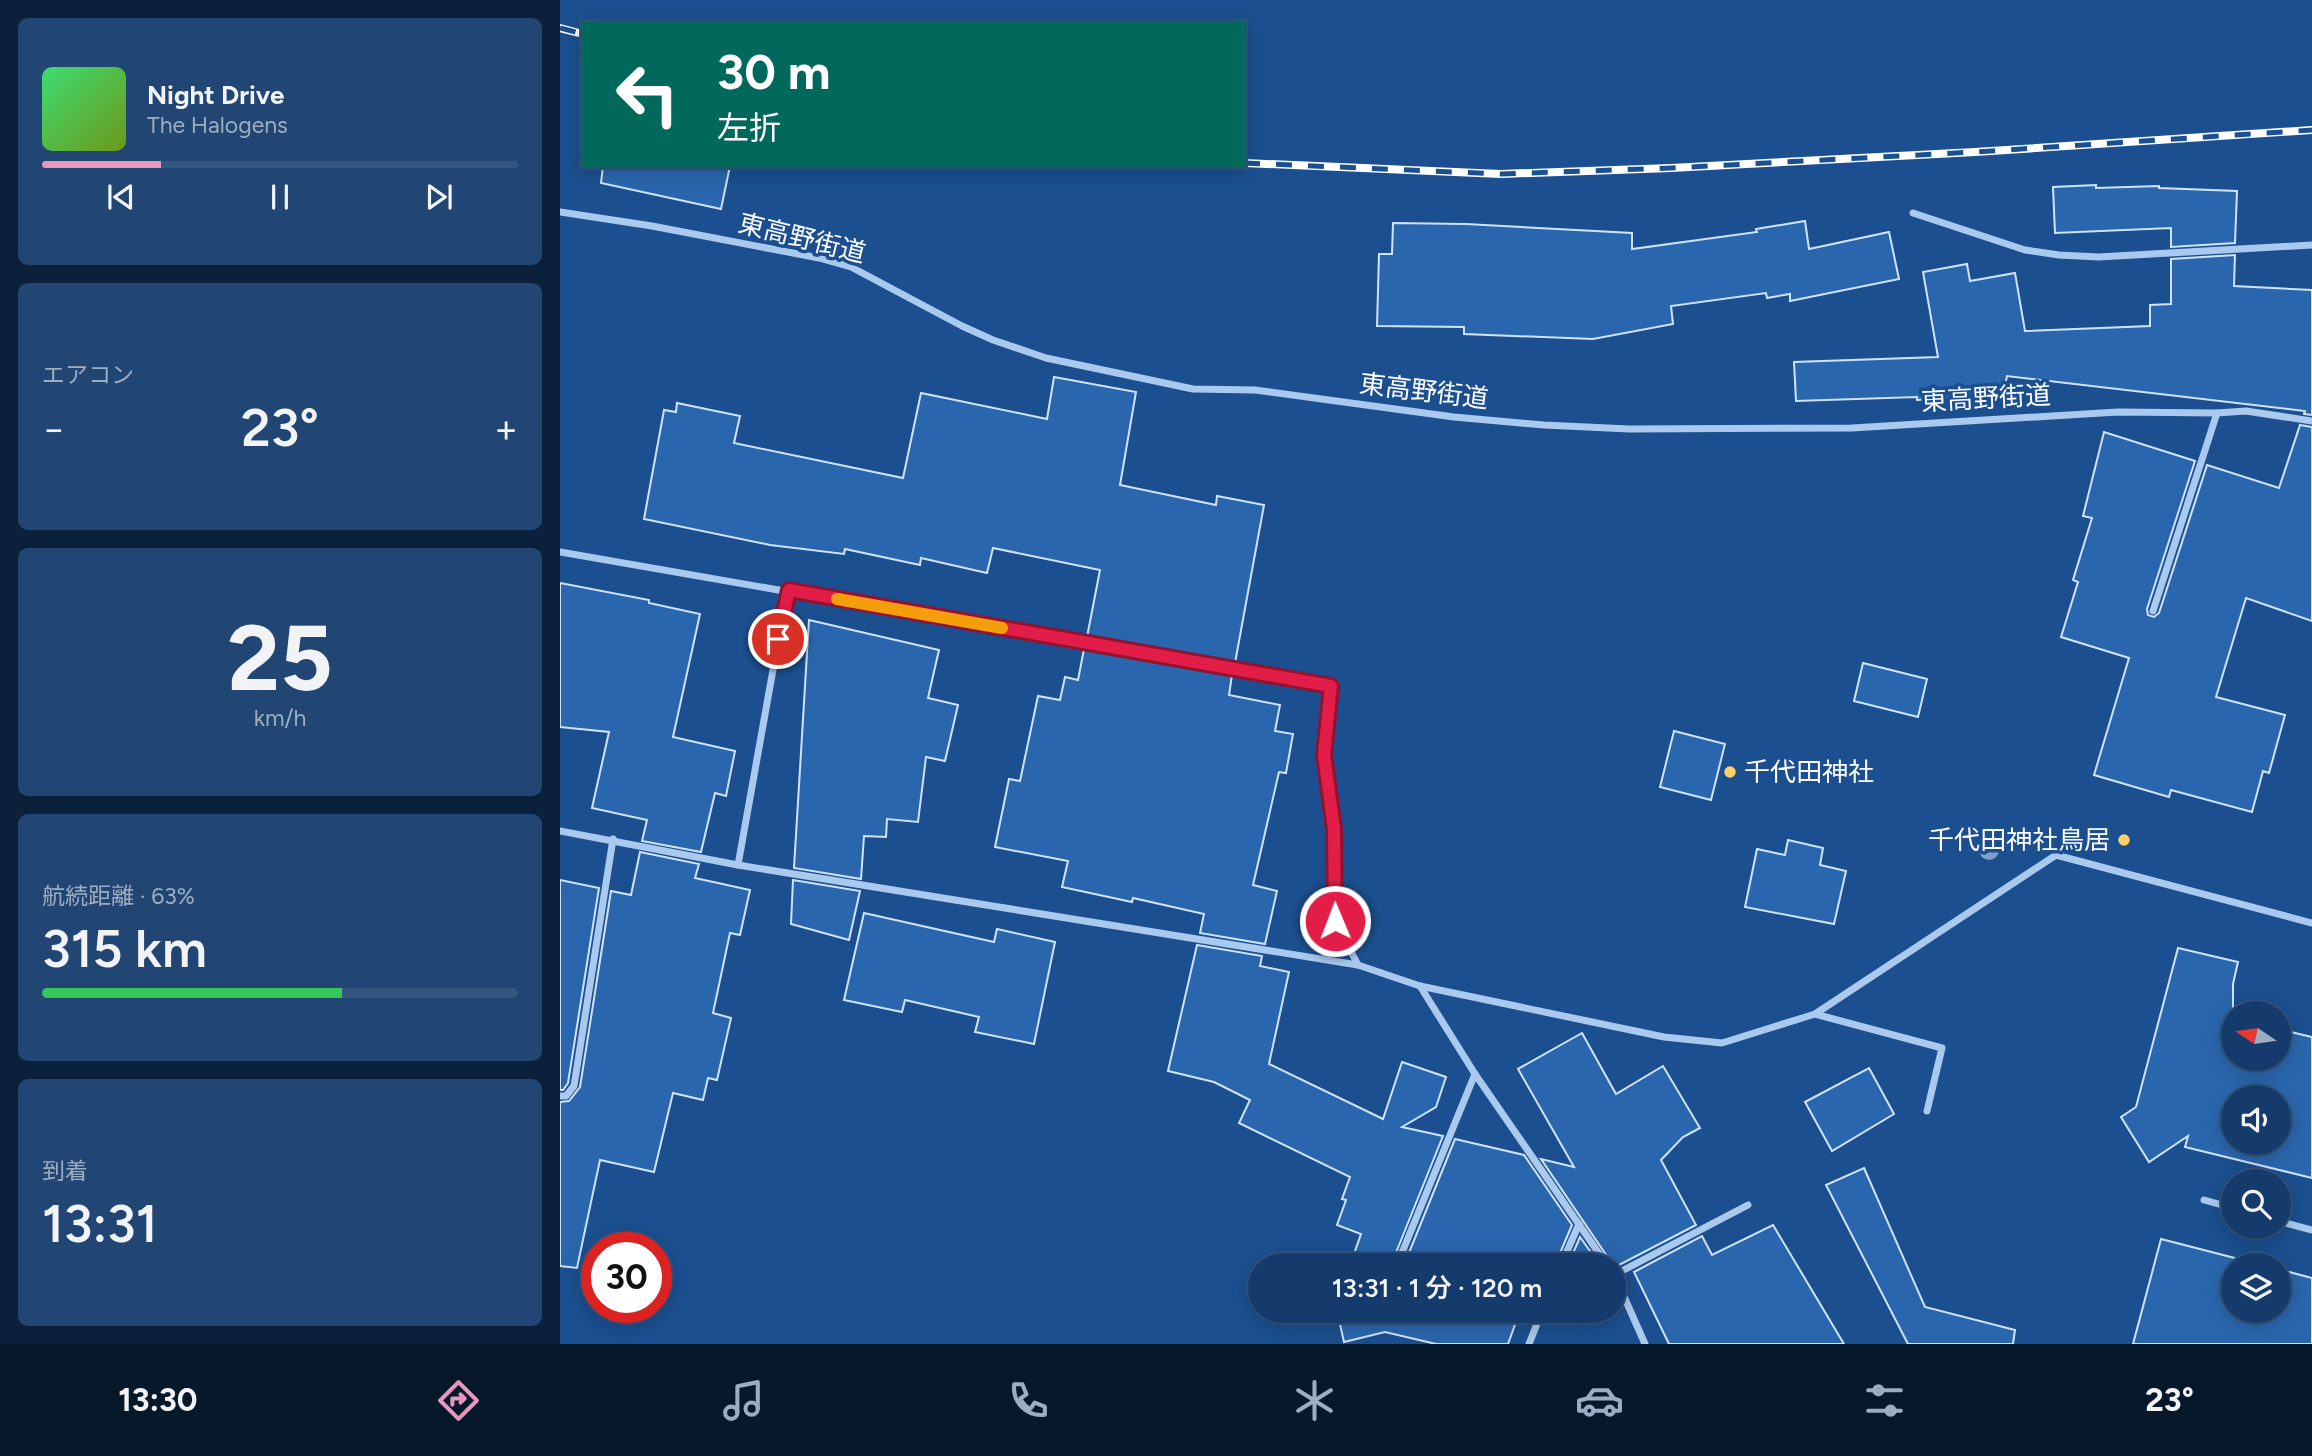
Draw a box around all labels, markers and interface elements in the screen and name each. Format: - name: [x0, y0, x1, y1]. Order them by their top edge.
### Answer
- text: 30 m: [717, 42, 830, 101]
- icon: left: [602, 49, 693, 140]
- text: Night Drive: [147, 79, 284, 111]
- text: 左折: [717, 109, 781, 147]
- text: The Halogens: [147, 111, 288, 139]
- icon: previous: [102, 178, 140, 216]
- icon: pause: [261, 178, 299, 216]
- icon: next: [420, 178, 458, 216]
- street label: 東高野街道: [735, 207, 869, 269]
- text: エアコン: [42, 361, 134, 389]
- street label: 東高野街道: [1358, 367, 1490, 415]
- street label: 東高野街道: [1920, 379, 2052, 417]
- text: 23°: [241, 397, 319, 459]
- text: −: [42, 406, 66, 452]
- text: +: [494, 406, 518, 452]
- text: 25: [227, 604, 333, 713]
- pin: [748, 609, 808, 669]
- icon: arrive: [759, 620, 797, 658]
- text: km/h: [254, 704, 306, 732]
- place label: 千代田神社: [1744, 756, 1874, 788]
- marker: 千代田神社: [1722, 764, 1738, 780]
- place label: 千代田神社鳥居: [1928, 824, 2110, 856]
- marker: 千代田神社鳥居: [2116, 832, 2132, 848]
- text: 航続距離 · 63%: [42, 882, 195, 910]
- position arrow: [1298, 884, 1372, 958]
- text: 315 km: [42, 918, 207, 980]
- north arrow: [2221, 1001, 2291, 1071]
- map controls: [2221, 1001, 2291, 1323]
- button: sound: [2221, 1085, 2291, 1155]
- text: 到着: [42, 1157, 88, 1185]
- button: search: [2221, 1169, 2291, 1239]
- text: 13:31: [42, 1193, 158, 1255]
- speed limit sign: 30: [581, 1232, 672, 1323]
- button: layers: [2221, 1253, 2291, 1323]
- text: 13:31 · 1 分 · 120 m: [1332, 1272, 1542, 1304]
- icon: directions: [434, 1376, 483, 1425]
- icon: music: [719, 1376, 768, 1425]
- icon: phone: [1004, 1376, 1053, 1425]
- icon: climate: [1290, 1376, 1339, 1425]
- icon: car: [1575, 1376, 1624, 1425]
- icon: filters: [1860, 1376, 1909, 1425]
- text: 13:30: [118, 1381, 198, 1419]
- text: 23°: [2145, 1381, 2194, 1419]

